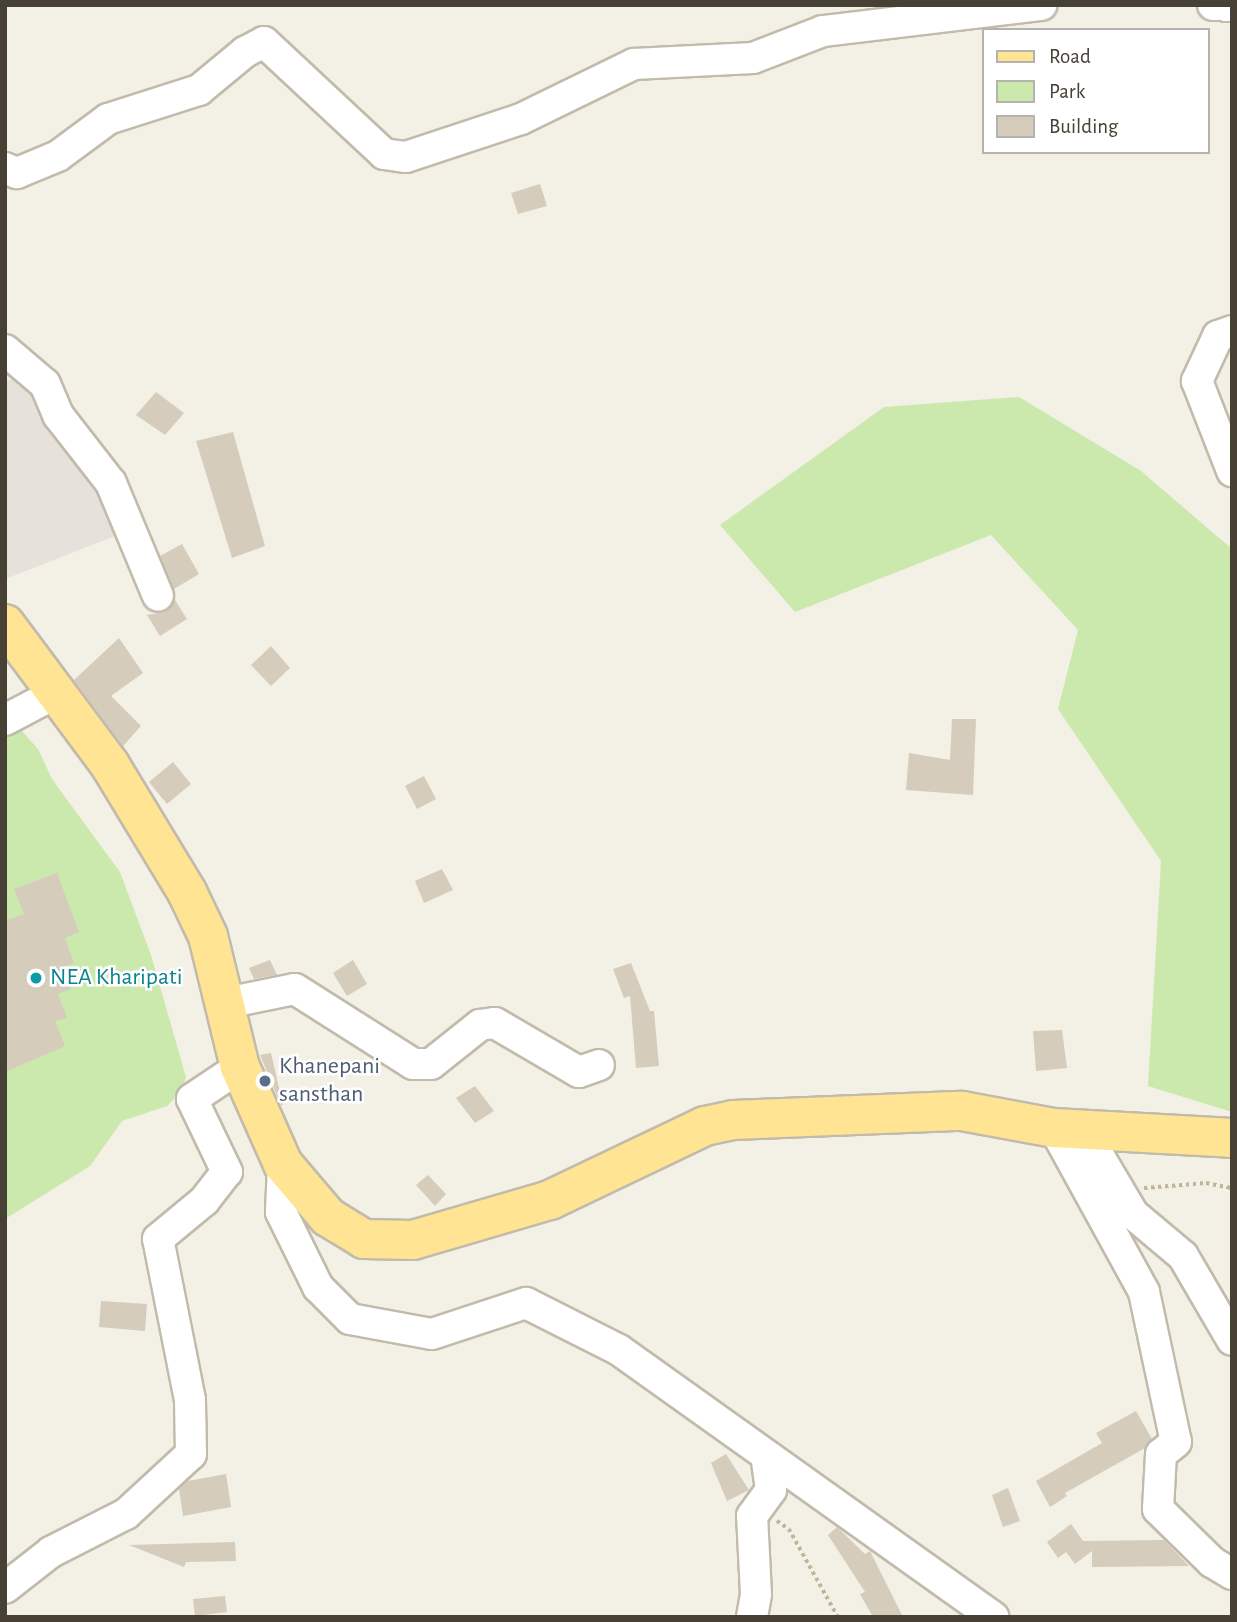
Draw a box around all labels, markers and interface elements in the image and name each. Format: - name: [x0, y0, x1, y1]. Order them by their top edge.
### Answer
- legend: [982, 28, 1209, 154]
- text: Road: [1049, 46, 1091, 67]
- text: Park: [1049, 81, 1085, 102]
- text: Building: [1049, 116, 1118, 137]
- place label: NEA Kharipati: [50, 964, 183, 992]
- marker: NEA Kharipati: [28, 970, 44, 986]
- place label: Khanepani sansthan: [279, 1053, 380, 1109]
- marker: Khanepani sansthan: [257, 1073, 273, 1089]

